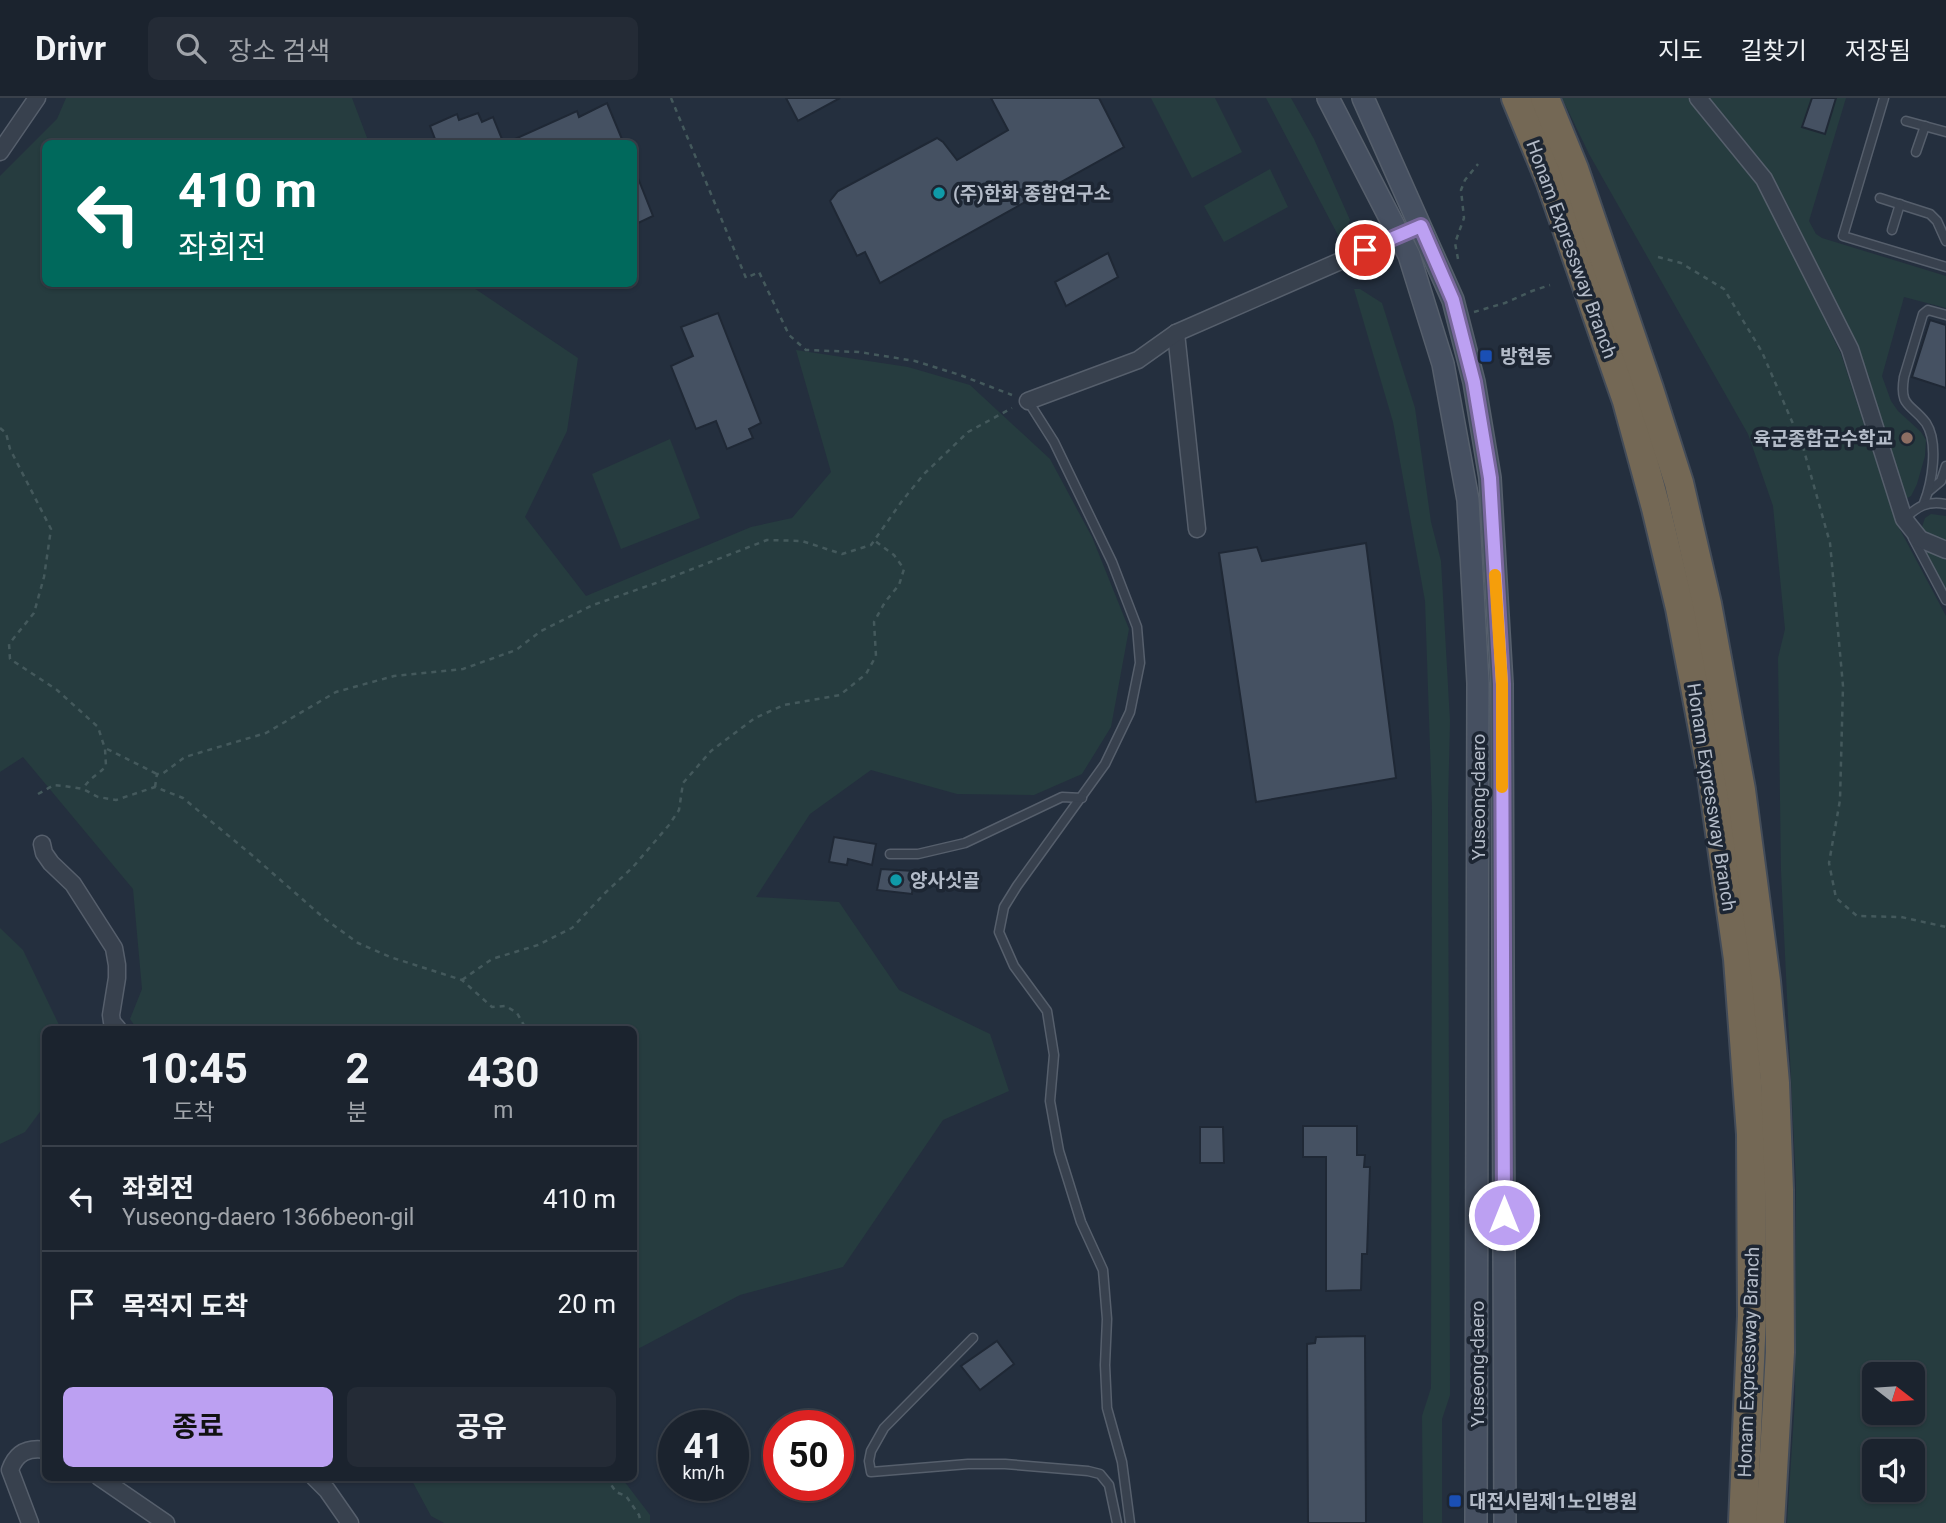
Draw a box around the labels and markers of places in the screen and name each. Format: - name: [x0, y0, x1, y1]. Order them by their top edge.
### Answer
- place label: (주)한화 종합연구소: [953, 182, 1111, 205]
- marker: (주)한화 종합연구소: [931, 185, 947, 201]
- pin: [1335, 220, 1395, 280]
- place label: 방현동: [1500, 345, 1552, 368]
- marker: 방현동: [1478, 348, 1494, 364]
- place label: 육군종합군수학교: [1753, 427, 1893, 450]
- marker: 육군종합군수학교: [1899, 430, 1915, 446]
- place label: 양사싯골: [910, 869, 980, 892]
- marker: 양사싯골: [888, 872, 904, 888]
- place label: 대전시립제1노인병원: [1469, 1490, 1637, 1513]
- marker: 대전시립제1노인병원: [1447, 1493, 1463, 1509]

